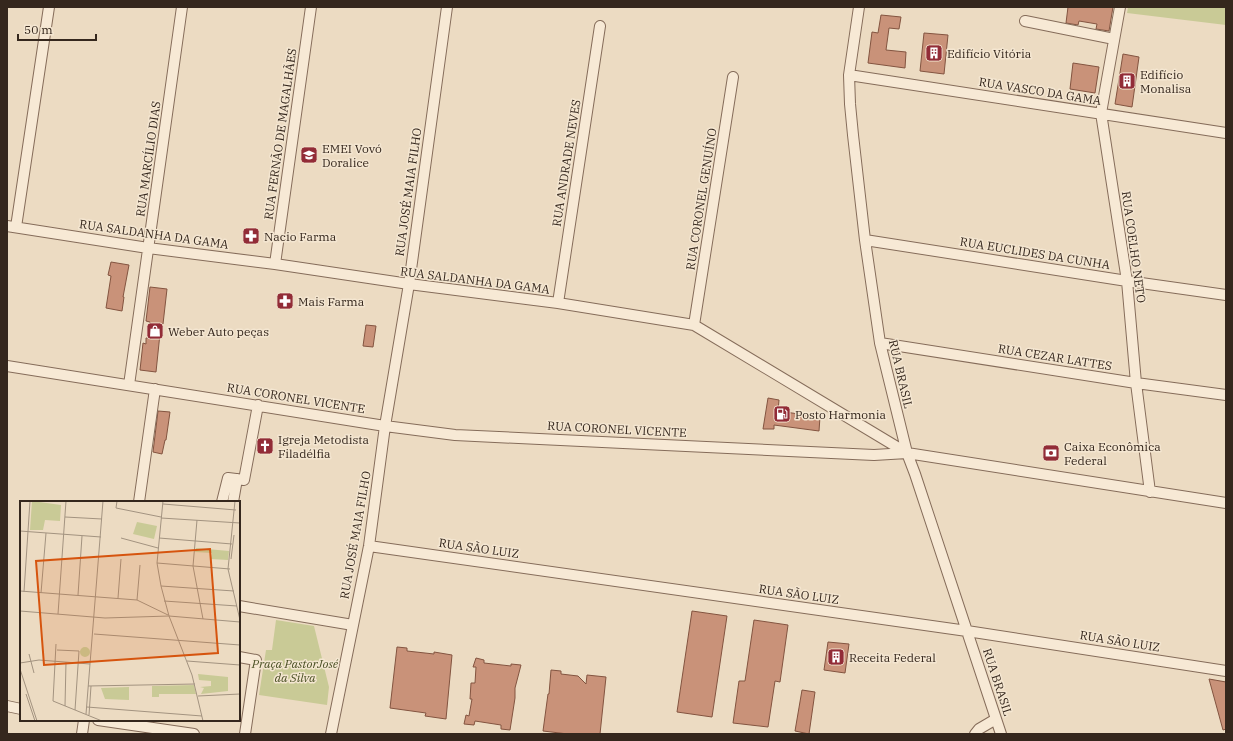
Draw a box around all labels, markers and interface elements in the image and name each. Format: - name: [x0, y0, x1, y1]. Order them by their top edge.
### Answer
- scale bar: [18, 16, 96, 42]
- text: 50 m: [24, 22, 53, 37]
- building icon: Edifício Vitória: [924, 43, 944, 63]
- place label: Edifício Vitória: [947, 46, 1032, 61]
- street label: RUA FERNÃO DE MAGALHÃES: [261, 47, 299, 221]
- place label: Edifício Monalisa: [1140, 67, 1192, 96]
- building icon: Edifício Monalisa: [1117, 71, 1137, 91]
- street label: RUA VASCO DA GAMA: [978, 74, 1103, 108]
- street label: RUA ANDRADE NEVES: [549, 98, 583, 228]
- street label: RUA MARCÍLIO DIAS: [132, 100, 164, 218]
- street label: RUA JOSÉ MAIA FILHO: [392, 127, 424, 257]
- street label: RUA CORONEL GENUÍNO: [682, 127, 720, 271]
- place label: EMEI Vovó Doralice: [322, 141, 382, 170]
- school or university icon: EMEI Vovó Doralice: [299, 145, 319, 165]
- street label: RUA COELHO NETO: [1119, 190, 1149, 304]
- street label: RUA SALDANHA DA GAMA: [78, 216, 230, 252]
- pharmacy icon: Nacio Farma: [241, 226, 261, 246]
- place label: Nacio Farma: [264, 229, 337, 244]
- street label: RUA EUCLIDES DA CUNHA: [959, 234, 1112, 272]
- street label: RUA SALDANHA DA GAMA: [399, 263, 551, 297]
- pharmacy icon: Mais Farma: [275, 291, 295, 311]
- place label: Mais Farma: [298, 294, 365, 309]
- shop icon: Weber Auto peças: [145, 321, 165, 341]
- place label: Weber Auto peças: [168, 324, 269, 339]
- street label: RUA BRASIL: [886, 338, 916, 410]
- street label: RUA CEZAR LATTES: [997, 341, 1113, 373]
- street label: RUA CORONEL VICENTE: [226, 380, 366, 416]
- fuel station icon: Posto Harmonia: [772, 404, 792, 424]
- place label: Posto Harmonia: [795, 407, 887, 422]
- street label: RUA CORONEL VICENTE: [547, 418, 687, 440]
- place label: Igreja Metodista Filadélfia: [278, 432, 370, 461]
- church icon: Igreja Metodista Filadélfia: [255, 436, 275, 456]
- place label: Caixa Econômica Federal: [1064, 439, 1161, 468]
- bank icon: Caixa Econômica Federal: [1041, 443, 1061, 463]
- street label: RUA JOSÉ MAIA FILHO: [336, 470, 374, 600]
- inset map: [20, 501, 240, 721]
- street label: RUA SÃO LUIZ: [438, 535, 520, 561]
- street label: RUA SÃO LUIZ: [758, 581, 840, 607]
- street label: RUA SÃO LUIZ: [1079, 627, 1161, 655]
- street label: RUA BRASIL: [980, 646, 1016, 718]
- building icon: Receita Federal: [826, 647, 846, 667]
- place label: Receita Federal: [849, 650, 936, 665]
- park label: Praça PastorJosé da Silva: [251, 656, 339, 685]

